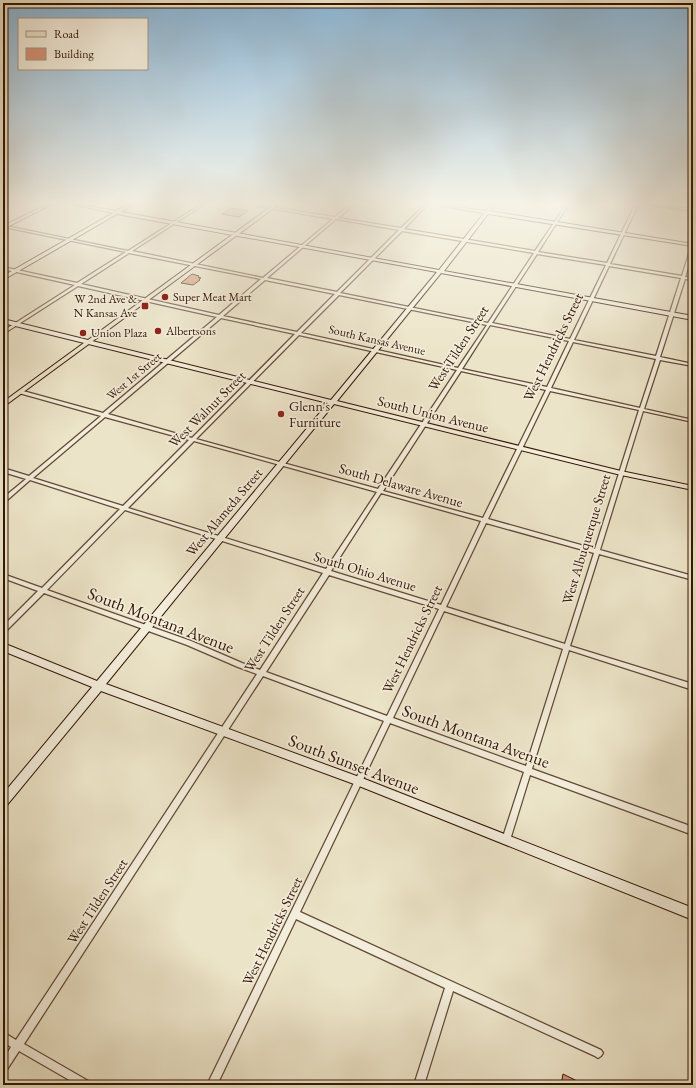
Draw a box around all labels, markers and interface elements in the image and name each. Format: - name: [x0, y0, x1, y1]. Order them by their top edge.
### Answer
- legend: [18, 18, 148, 70]
- text: Road: [54, 26, 80, 42]
- text: Building: [54, 46, 95, 62]
- place label: Super Meat Mart: [173, 289, 252, 305]
- street label: West Hendricks Street: [519, 289, 587, 404]
- place label: W 2nd Ave & N Kansas Ave: [74, 291, 137, 321]
- marker: Super Meat Mart: [160, 292, 170, 302]
- marker: W 2nd Ave & N Kansas Ave: [140, 301, 150, 311]
- street label: West Tilden Street: [424, 301, 493, 394]
- street label: South Kansas Avenue: [327, 321, 427, 359]
- place label: Albertsons: [165, 323, 216, 339]
- place label: Union Plaza: [91, 325, 147, 341]
- marker: Albertsons: [153, 326, 163, 336]
- marker: Union Plaza: [78, 328, 88, 338]
- street label: West 1st Street: [103, 348, 165, 404]
- street label: West Walnut Street: [165, 366, 250, 451]
- street label: South Union Avenue: [376, 392, 491, 437]
- place label: Glenn's Furniture: [289, 397, 341, 431]
- marker: Glenn's Furniture: [276, 409, 286, 419]
- street label: South Delaware Avenue: [337, 459, 466, 511]
- street label: West Alameda Street: [182, 464, 267, 560]
- street label: West Albuquerque Street: [558, 471, 614, 606]
- street label: South Ohio Avenue: [311, 547, 419, 595]
- street label: West Hendricks Street: [378, 581, 446, 696]
- street label: South Montana Avenue: [85, 582, 238, 658]
- street label: West Tilden Street: [240, 582, 309, 675]
- street label: South Montana Avenue: [399, 699, 553, 773]
- street label: South Sunset Avenue: [286, 729, 423, 799]
- street label: West Tilden Street: [63, 854, 132, 947]
- street label: West Hendricks Street: [238, 873, 306, 988]

